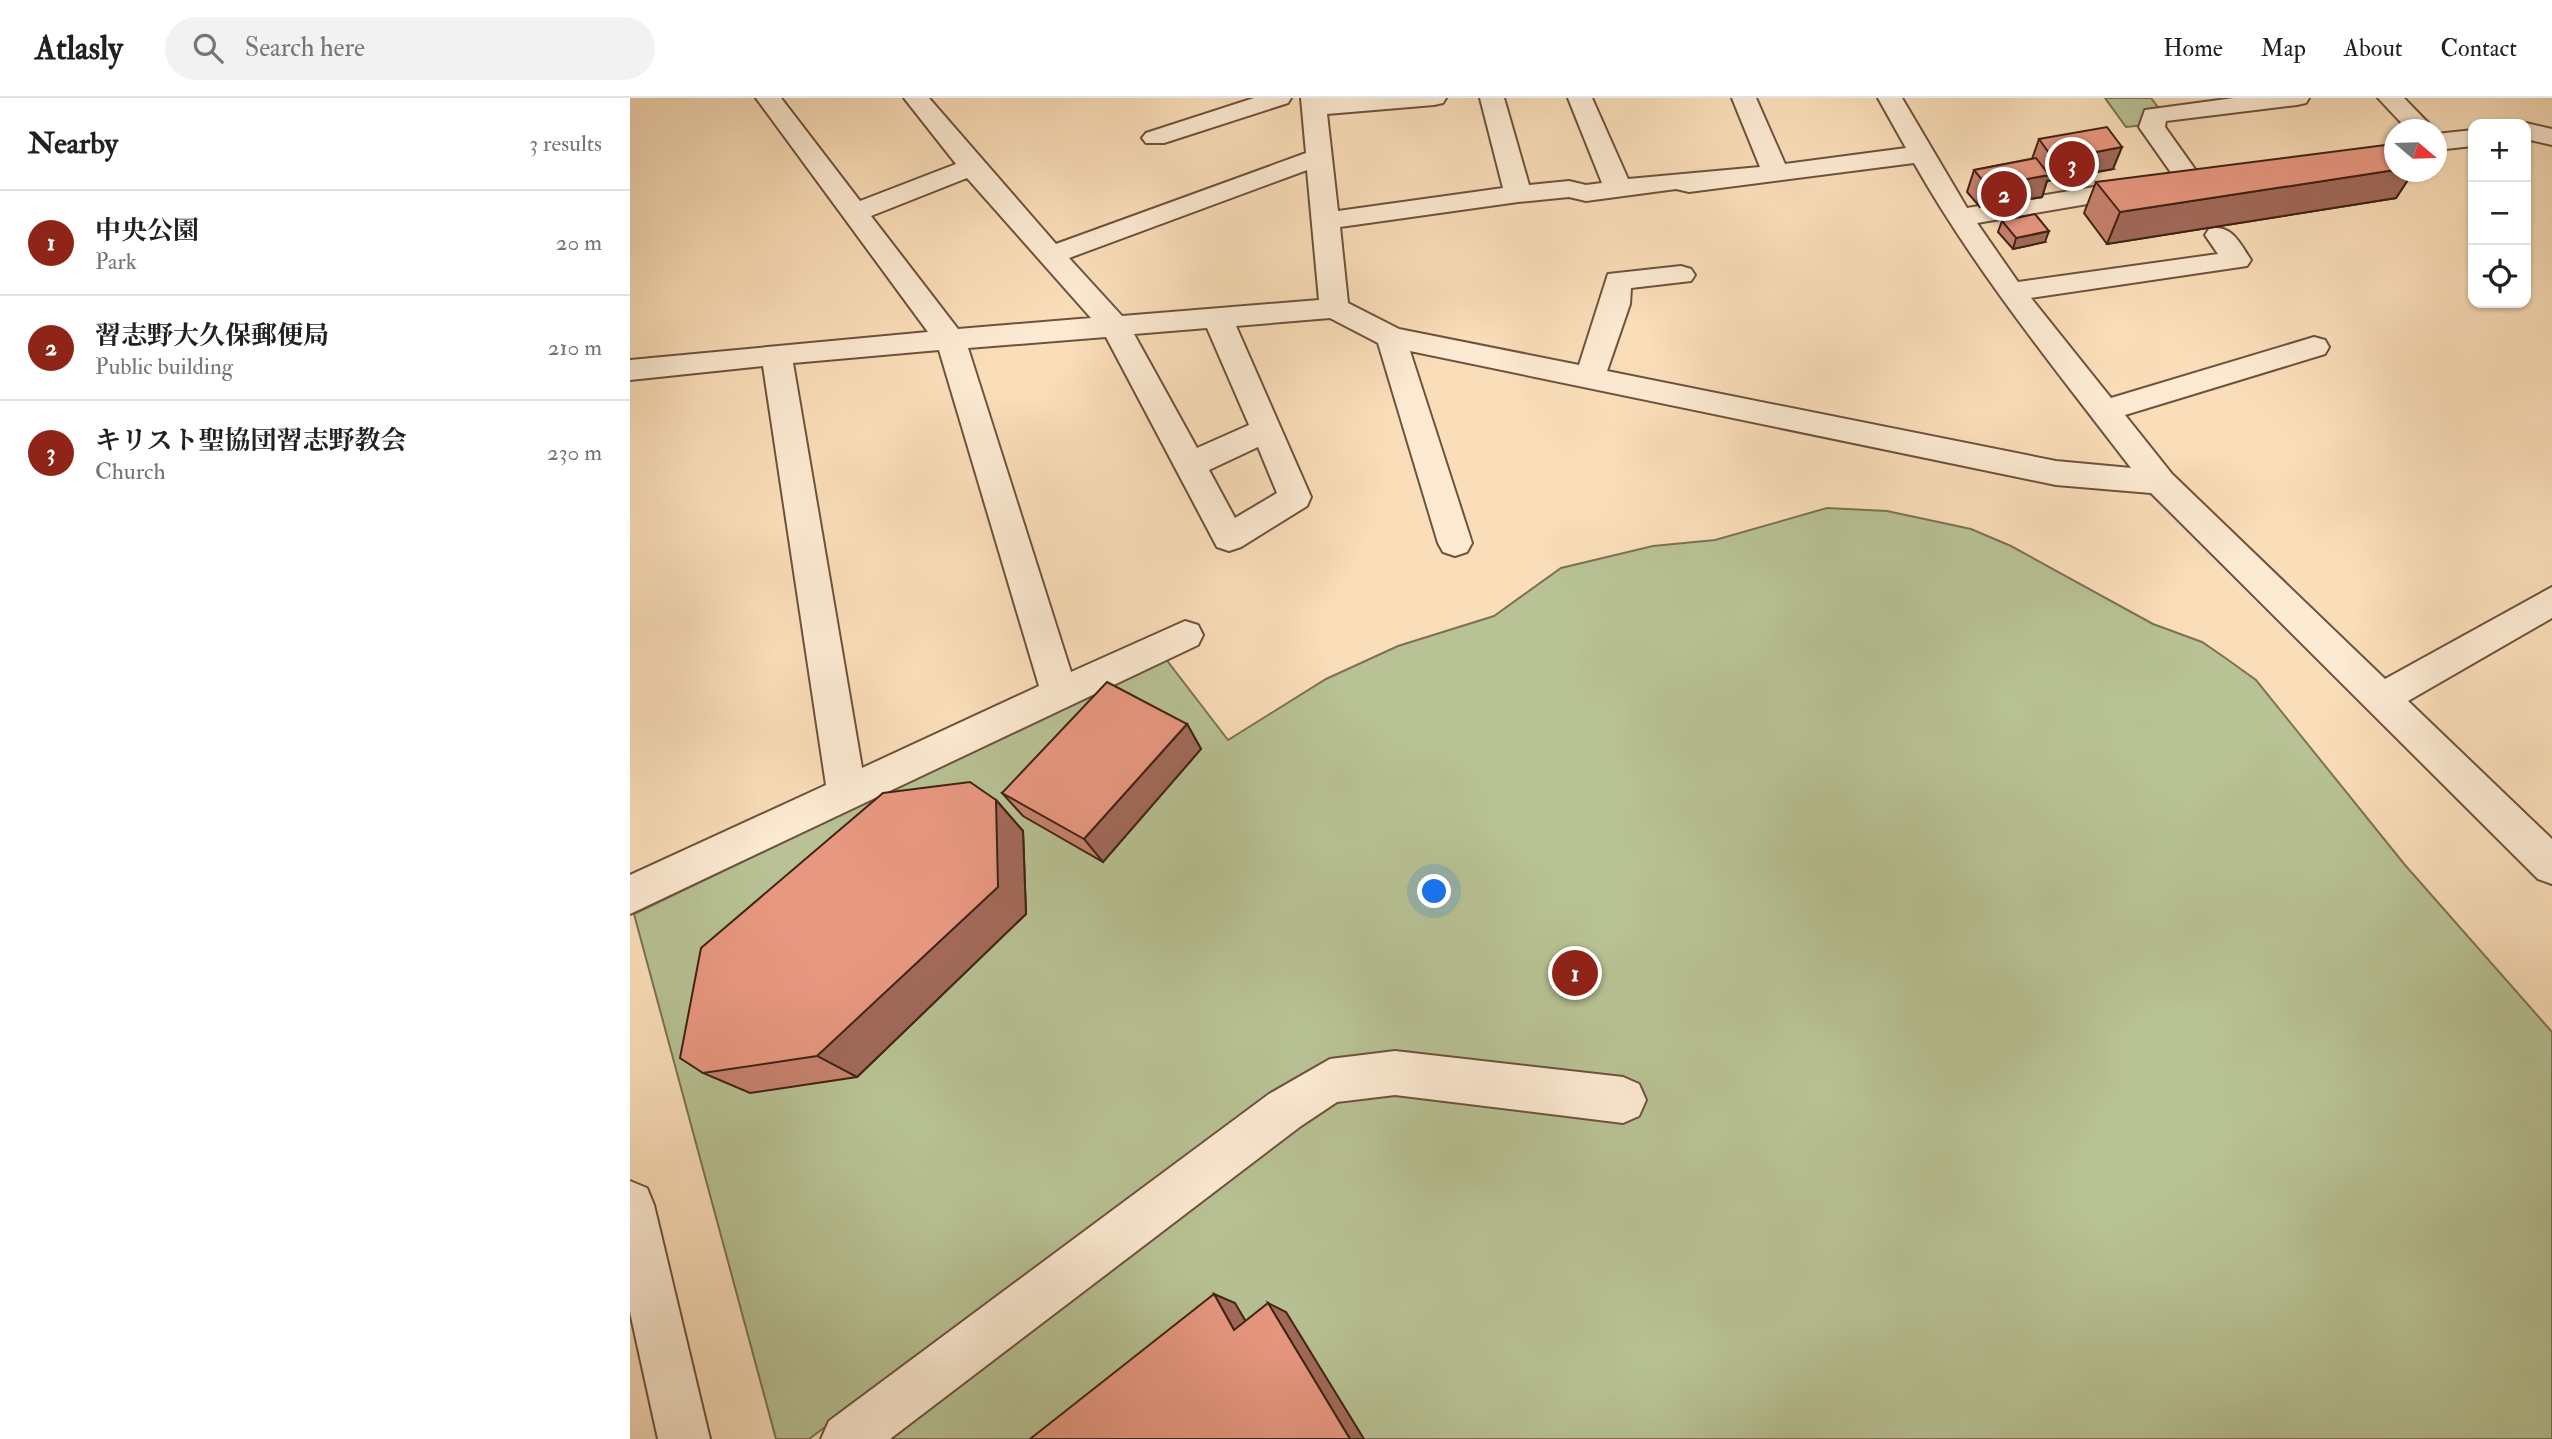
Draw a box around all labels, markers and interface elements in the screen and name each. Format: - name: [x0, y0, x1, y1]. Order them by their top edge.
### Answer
- search box: [165, 17, 655, 80]
- text: Atlasly: [35, 28, 123, 69]
- icon: search: [189, 29, 227, 67]
- text: Search here: [245, 32, 365, 64]
- text: Home: [2163, 33, 2223, 64]
- text: Map: [2261, 33, 2306, 64]
- text: About: [2344, 33, 2403, 64]
- text: Contact: [2441, 33, 2517, 64]
- north arrow: [2384, 119, 2447, 182]
- map controls: [2468, 119, 2531, 308]
- button: +: [2468, 119, 2531, 182]
- text: Nearby: [28, 125, 118, 162]
- text: 3 results: [529, 129, 602, 158]
- pin: 3: [2049, 138, 2095, 190]
- pin: 2: [1981, 168, 2027, 220]
- button: −: [2468, 182, 2531, 245]
- text: 中央公園: [95, 215, 199, 247]
- text: 1: [47, 228, 55, 257]
- text: 20 m: [556, 228, 602, 257]
- button: locate: [2468, 245, 2531, 308]
- text: Park: [95, 247, 137, 276]
- text: 習志野大久保郵便局: [95, 320, 329, 352]
- text: 2: [45, 333, 57, 362]
- text: 210 m: [548, 333, 602, 362]
- text: Public building: [95, 352, 233, 381]
- text: キリスト聖協団習志野教会: [95, 425, 406, 457]
- text: 3: [47, 438, 55, 467]
- text: 230 m: [547, 438, 602, 467]
- text: Church: [95, 457, 165, 486]
- your location: [1417, 874, 1451, 908]
- pin: 1: [1552, 947, 1598, 999]

